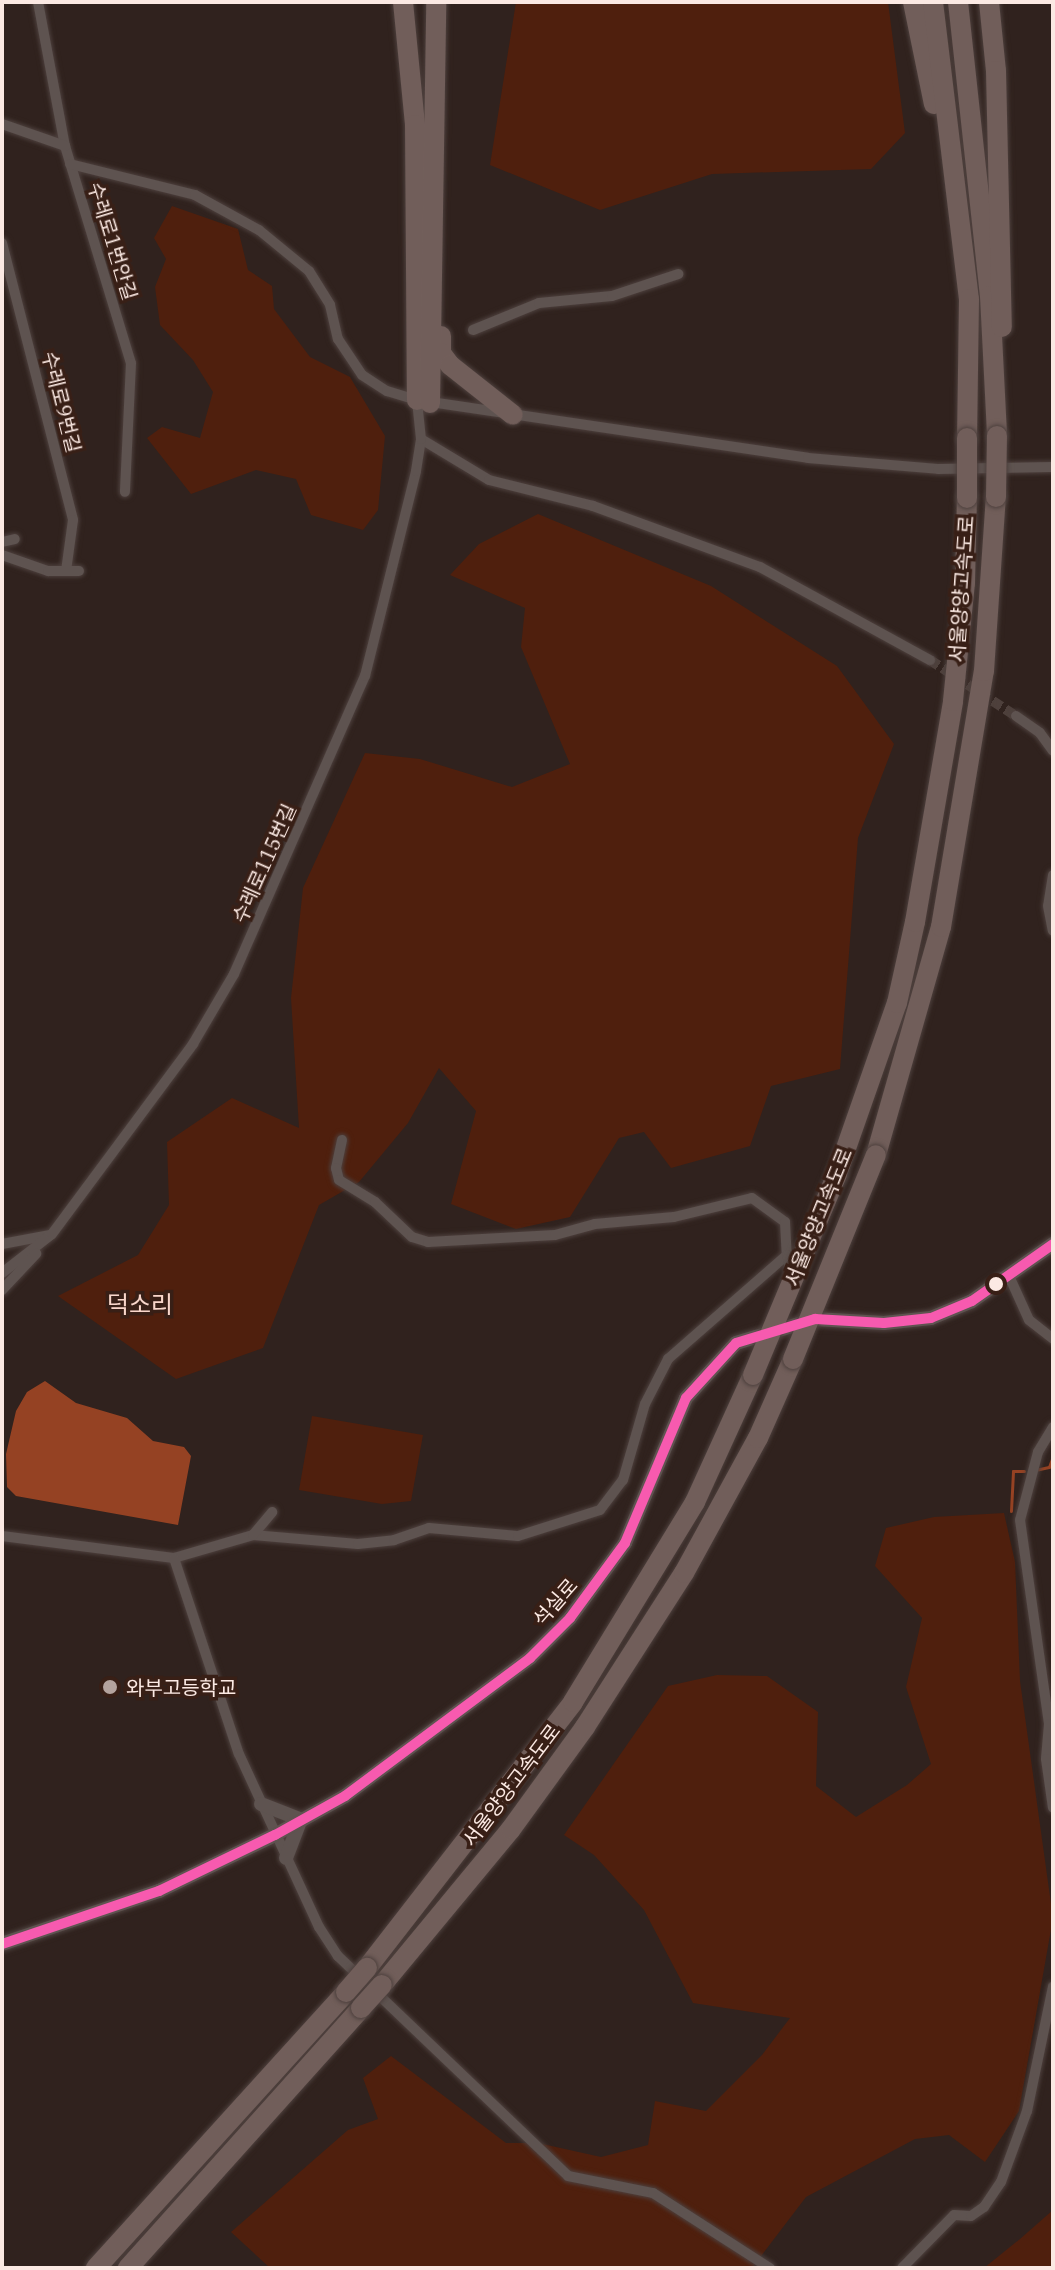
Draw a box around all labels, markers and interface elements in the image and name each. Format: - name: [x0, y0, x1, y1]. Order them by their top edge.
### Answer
- street label: 수레로1번안길: [84, 179, 142, 303]
- street label: 수레로9번길: [38, 349, 86, 455]
- street label: 서울양양고속도로: [944, 515, 978, 663]
- street label: 수레로115번길: [227, 800, 301, 926]
- street label: 서울양양고속도로: [779, 1144, 857, 1290]
- unlabelled marker: [988, 1276, 1004, 1292]
- district label: 덕소리: [107, 1291, 173, 1319]
- street label: 석실로: [528, 1573, 582, 1631]
- place label: 와부고등학교: [126, 1675, 236, 1699]
- marker: 와부고등학교: [101, 1678, 119, 1696]
- street label: 서울양양고속도로: [457, 1719, 565, 1851]

